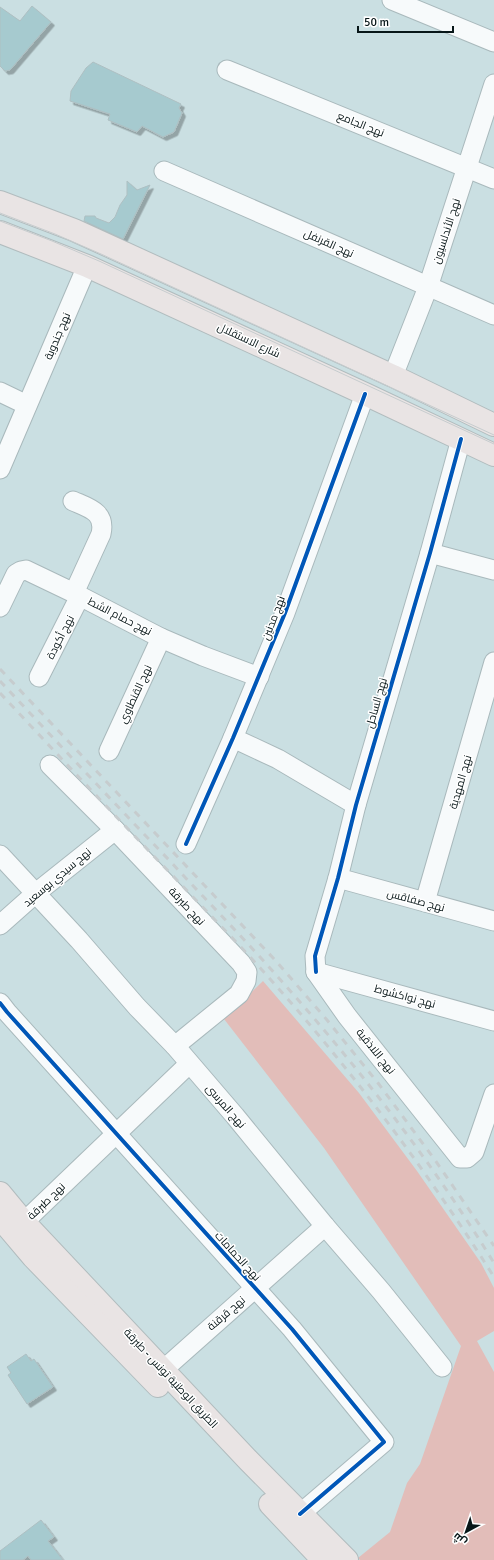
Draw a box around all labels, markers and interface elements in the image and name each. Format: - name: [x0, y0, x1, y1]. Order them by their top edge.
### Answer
- scale bar: [358, 8, 453, 34]
- text: 50 m: [364, 15, 389, 30]
- street label: نهج الجامع: [335, 109, 386, 141]
- street label: نهج الأندلسيون: [430, 197, 464, 266]
- street label: نهج القرنفل: [301, 227, 356, 261]
- street label: نهج جندوبة: [42, 311, 74, 362]
- street label: شارع الاستقلال: [215, 320, 282, 362]
- street label: نهج مدنين: [259, 594, 289, 642]
- street label: نهج حمام الشط: [85, 595, 154, 639]
- street label: نهج أكودة: [43, 613, 78, 662]
- street label: نهج القنطاوي: [116, 663, 157, 726]
- street label: نهج الساحل: [363, 676, 391, 730]
- street label: نهج المهدية: [447, 754, 475, 811]
- street label: نهج سيدي بوسعيد: [21, 845, 95, 911]
- street label: نهج طبرقة: [165, 885, 208, 929]
- street label: نهج صفاقس: [385, 887, 446, 915]
- street label: نهج نواكشوط: [373, 982, 437, 1012]
- street label: نهج اللاذقية: [353, 1026, 398, 1077]
- street label: نهج المرسى: [202, 1082, 248, 1132]
- street label: نهج طبرقة: [25, 1180, 69, 1223]
- street label: نهج الحمامات: [211, 1229, 263, 1284]
- street label: نهج قرقنة: [205, 1293, 249, 1334]
- street label: الطريق الوطنية تونس - طبرقة: [121, 1326, 220, 1431]
- north arrow: [446, 1512, 486, 1552]
- text: ش: [450, 1530, 469, 1549]

